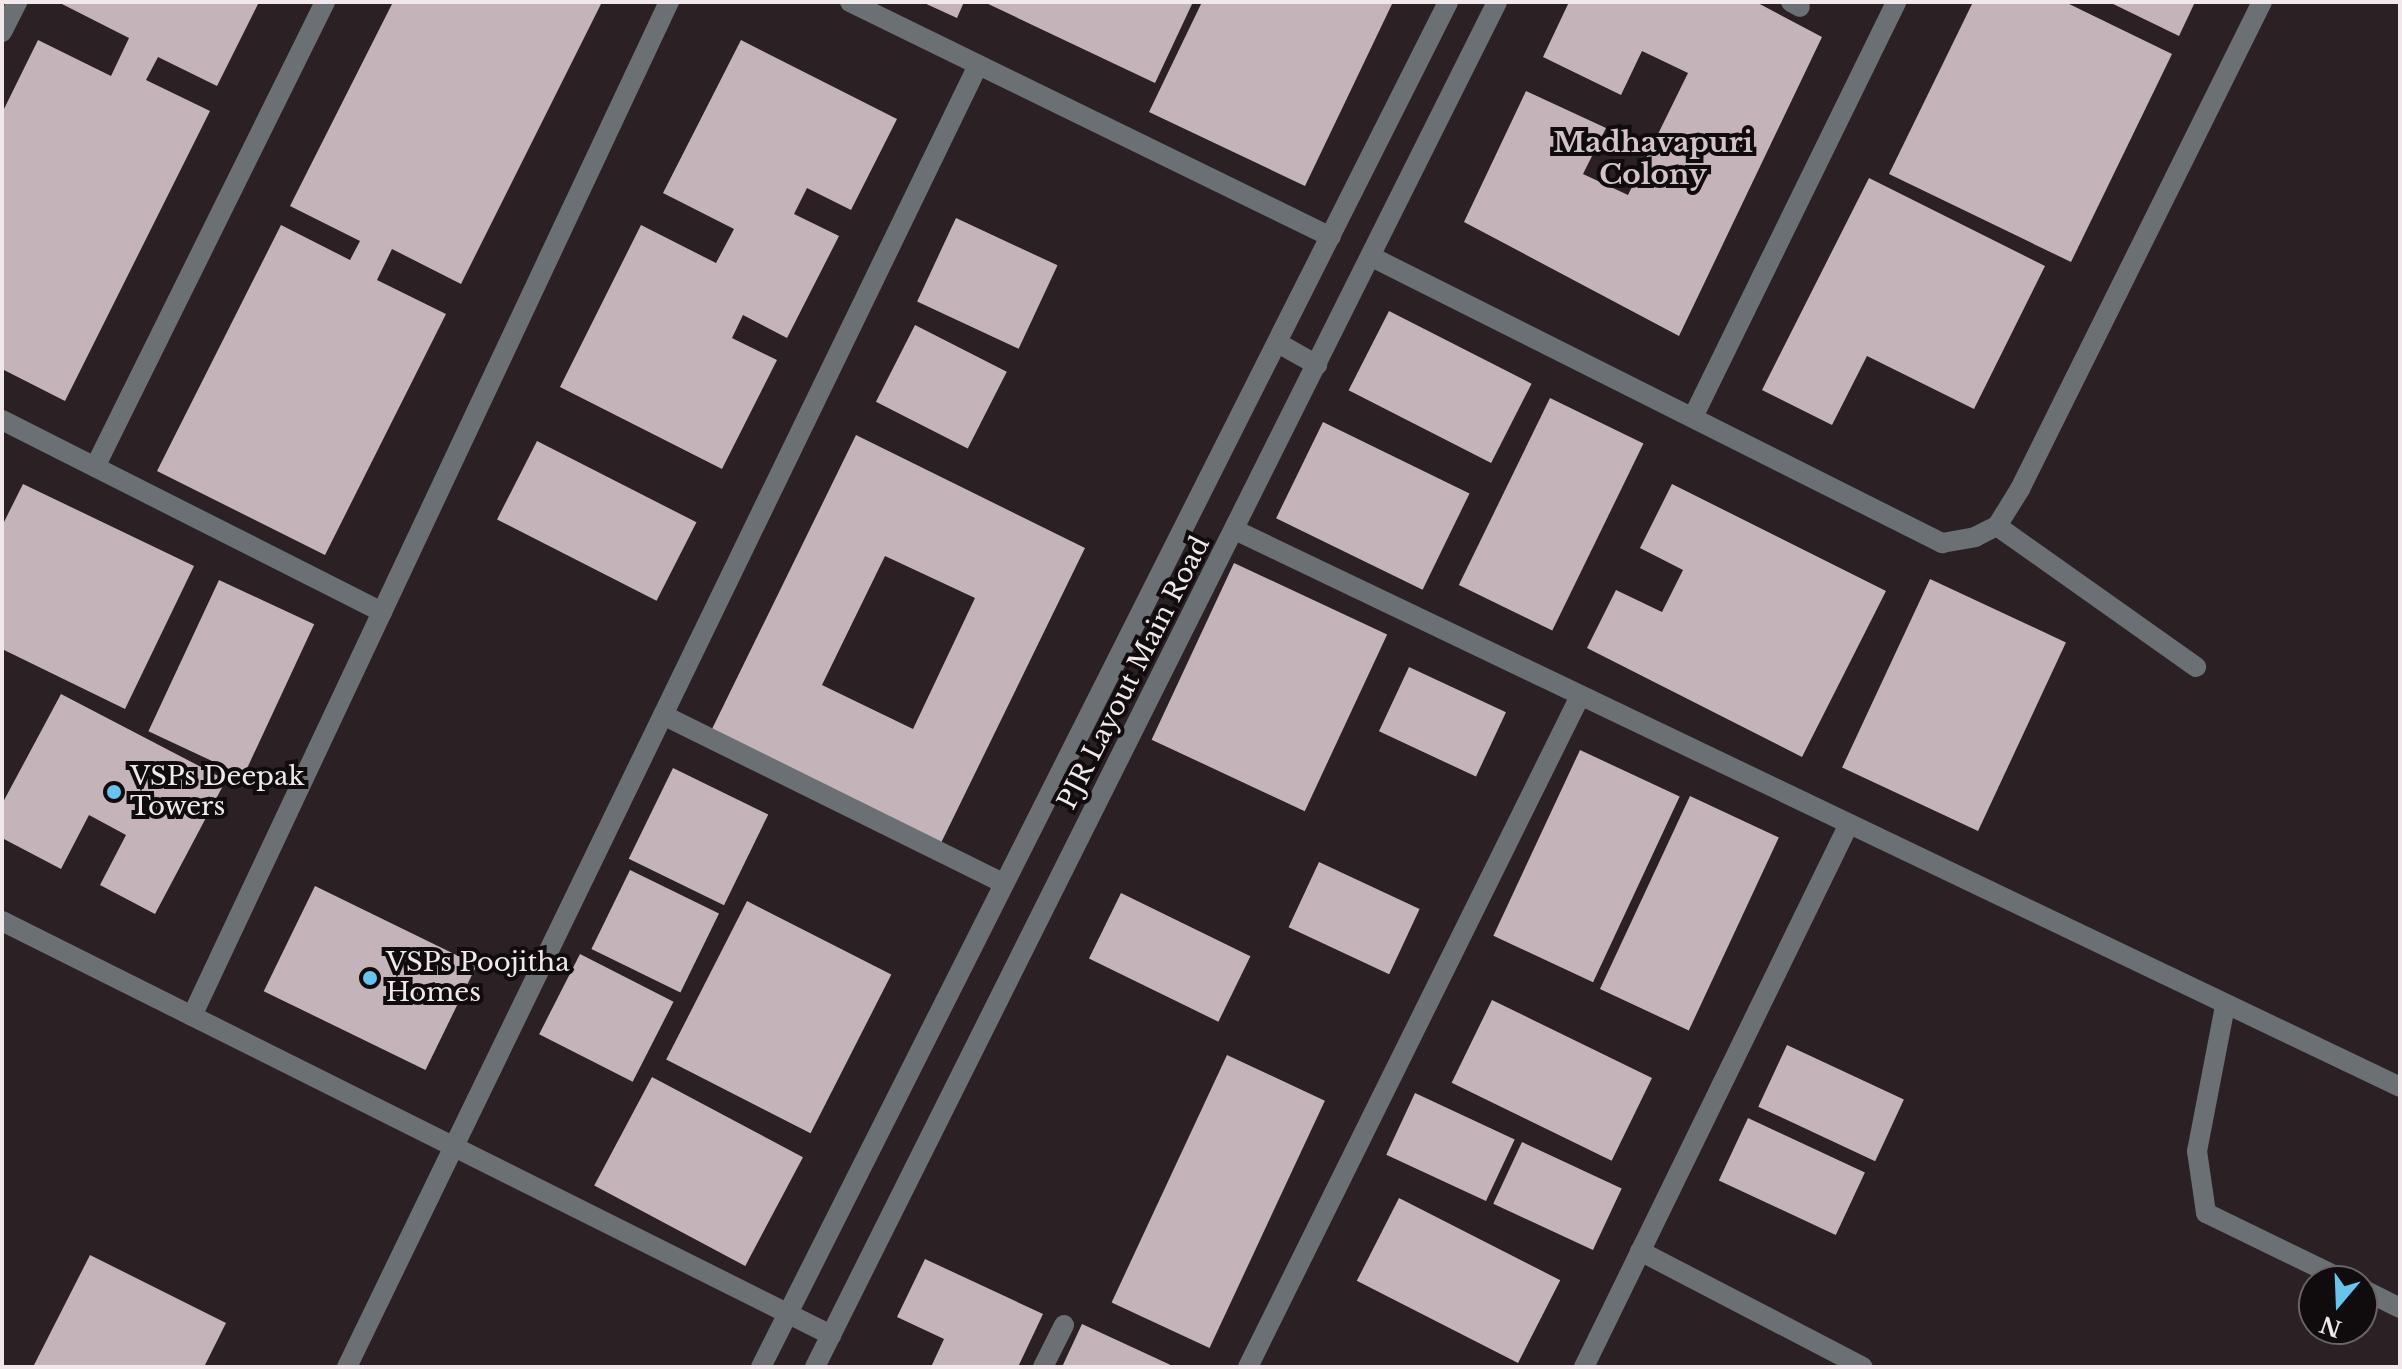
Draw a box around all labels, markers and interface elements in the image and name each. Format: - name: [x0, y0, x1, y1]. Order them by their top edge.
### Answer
- district label: Madhavapuri Colony: [1553, 126, 1753, 192]
- street label: PJR Layout Main Road: [1051, 531, 1217, 815]
- place label: VSPs Deepak Towers: [130, 761, 304, 822]
- marker: VSPs Deepak Towers: [105, 783, 123, 801]
- place label: VSPs Poojitha Homes: [386, 947, 570, 1008]
- marker: VSPs Poojitha Homes: [361, 969, 379, 987]
- north arrow: [2298, 1265, 2378, 1345]
- text: N: [2316, 1310, 2345, 1342]

